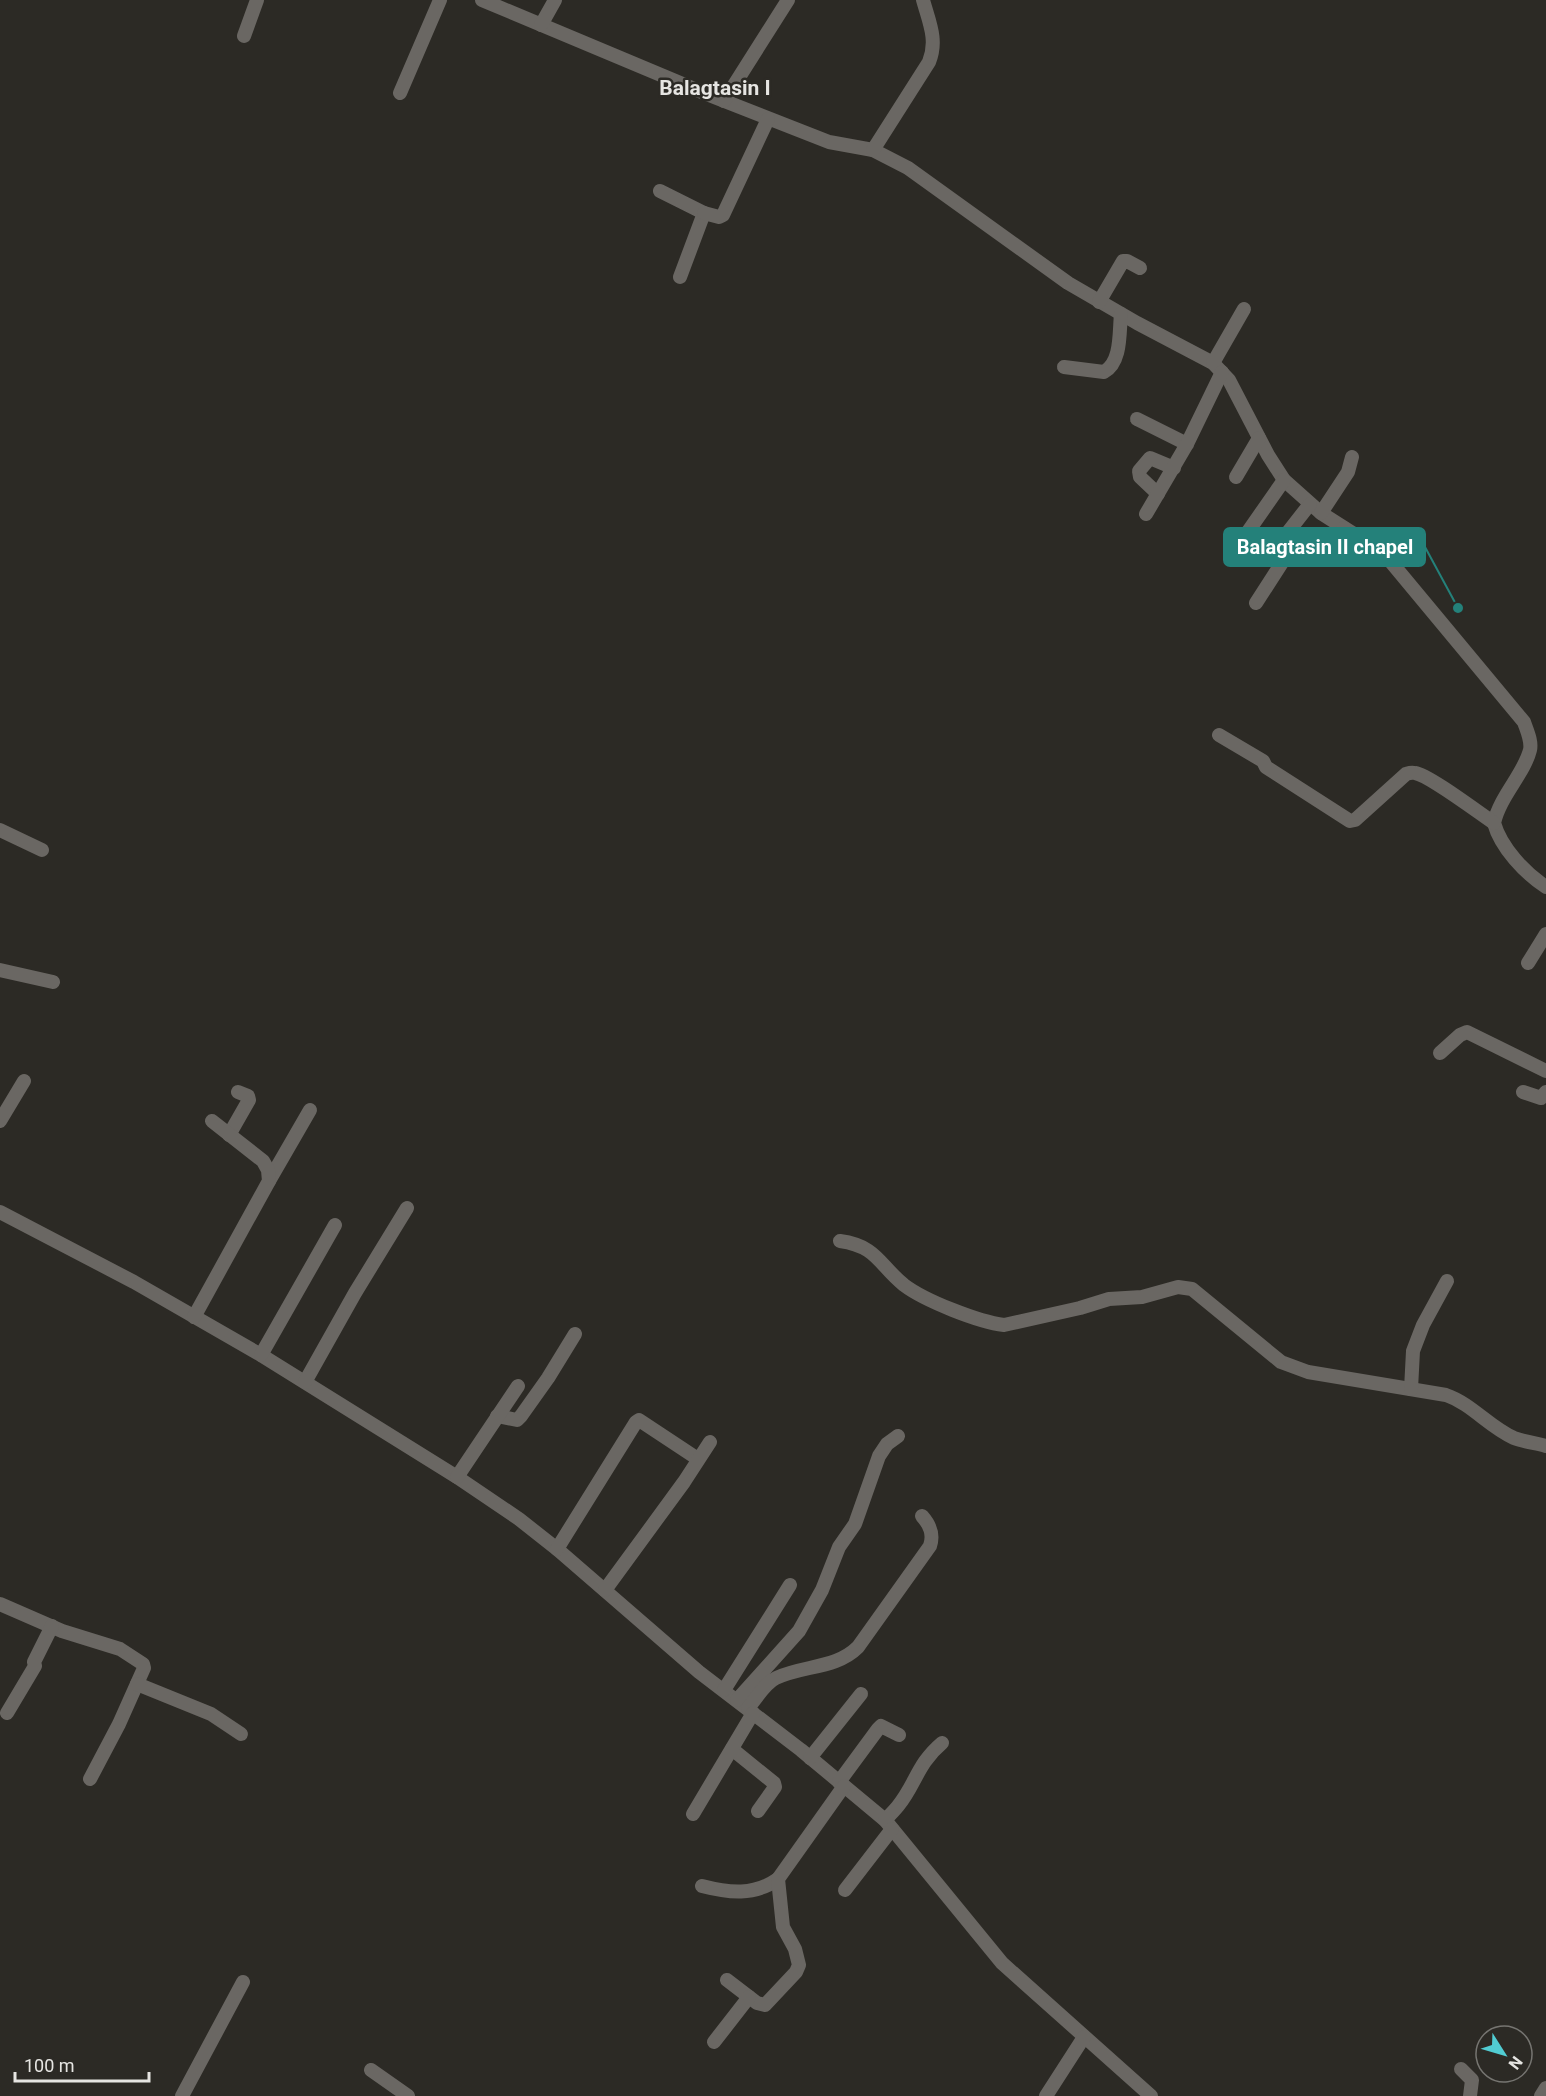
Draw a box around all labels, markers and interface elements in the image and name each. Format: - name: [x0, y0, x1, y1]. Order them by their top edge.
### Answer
- district label: Balagtasin I: [659, 76, 771, 100]
- callout: Balagtasin II chapel: [1224, 528, 1425, 566]
- text: Balagtasin II chapel: [1237, 535, 1413, 559]
- north arrow: [1474, 2024, 1534, 2084]
- scale bar: [15, 2045, 148, 2083]
- text: N: [1505, 2052, 1527, 2073]
- text: 100 m: [24, 2055, 75, 2076]

